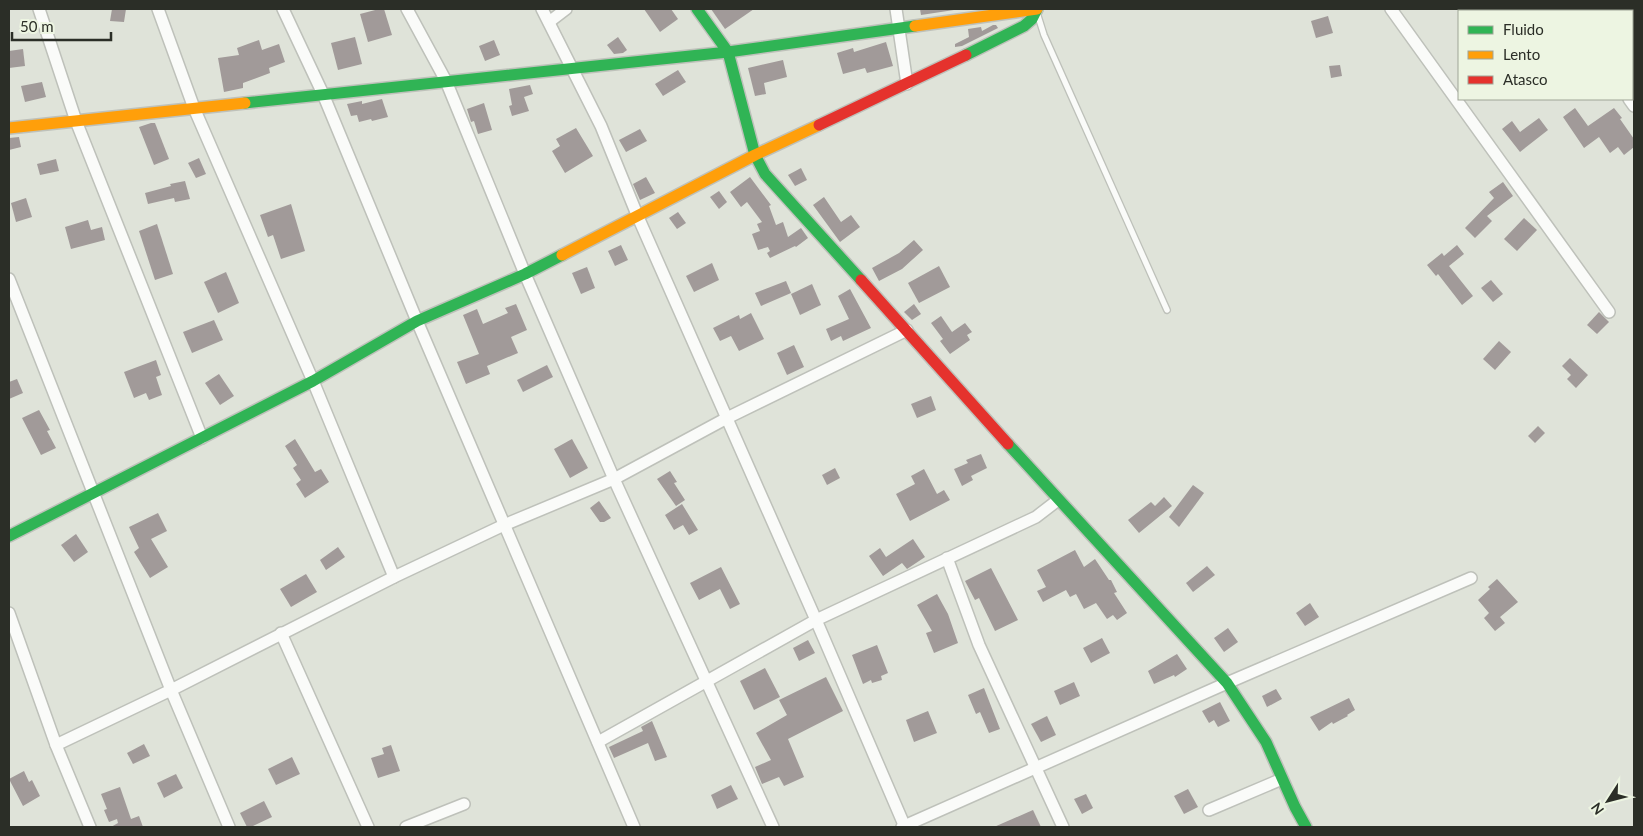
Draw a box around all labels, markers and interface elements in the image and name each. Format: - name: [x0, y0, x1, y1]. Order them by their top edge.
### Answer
- scale bar: [12, 10, 111, 42]
- legend: [1458, 10, 1633, 100]
- text: 50 m: [20, 17, 54, 35]
- text: Fluido: [1503, 20, 1544, 38]
- text: Lento: [1503, 45, 1540, 63]
- text: Atasco: [1503, 70, 1548, 88]
- north arrow: [1583, 776, 1633, 826]
- text: N: [1587, 800, 1607, 818]

